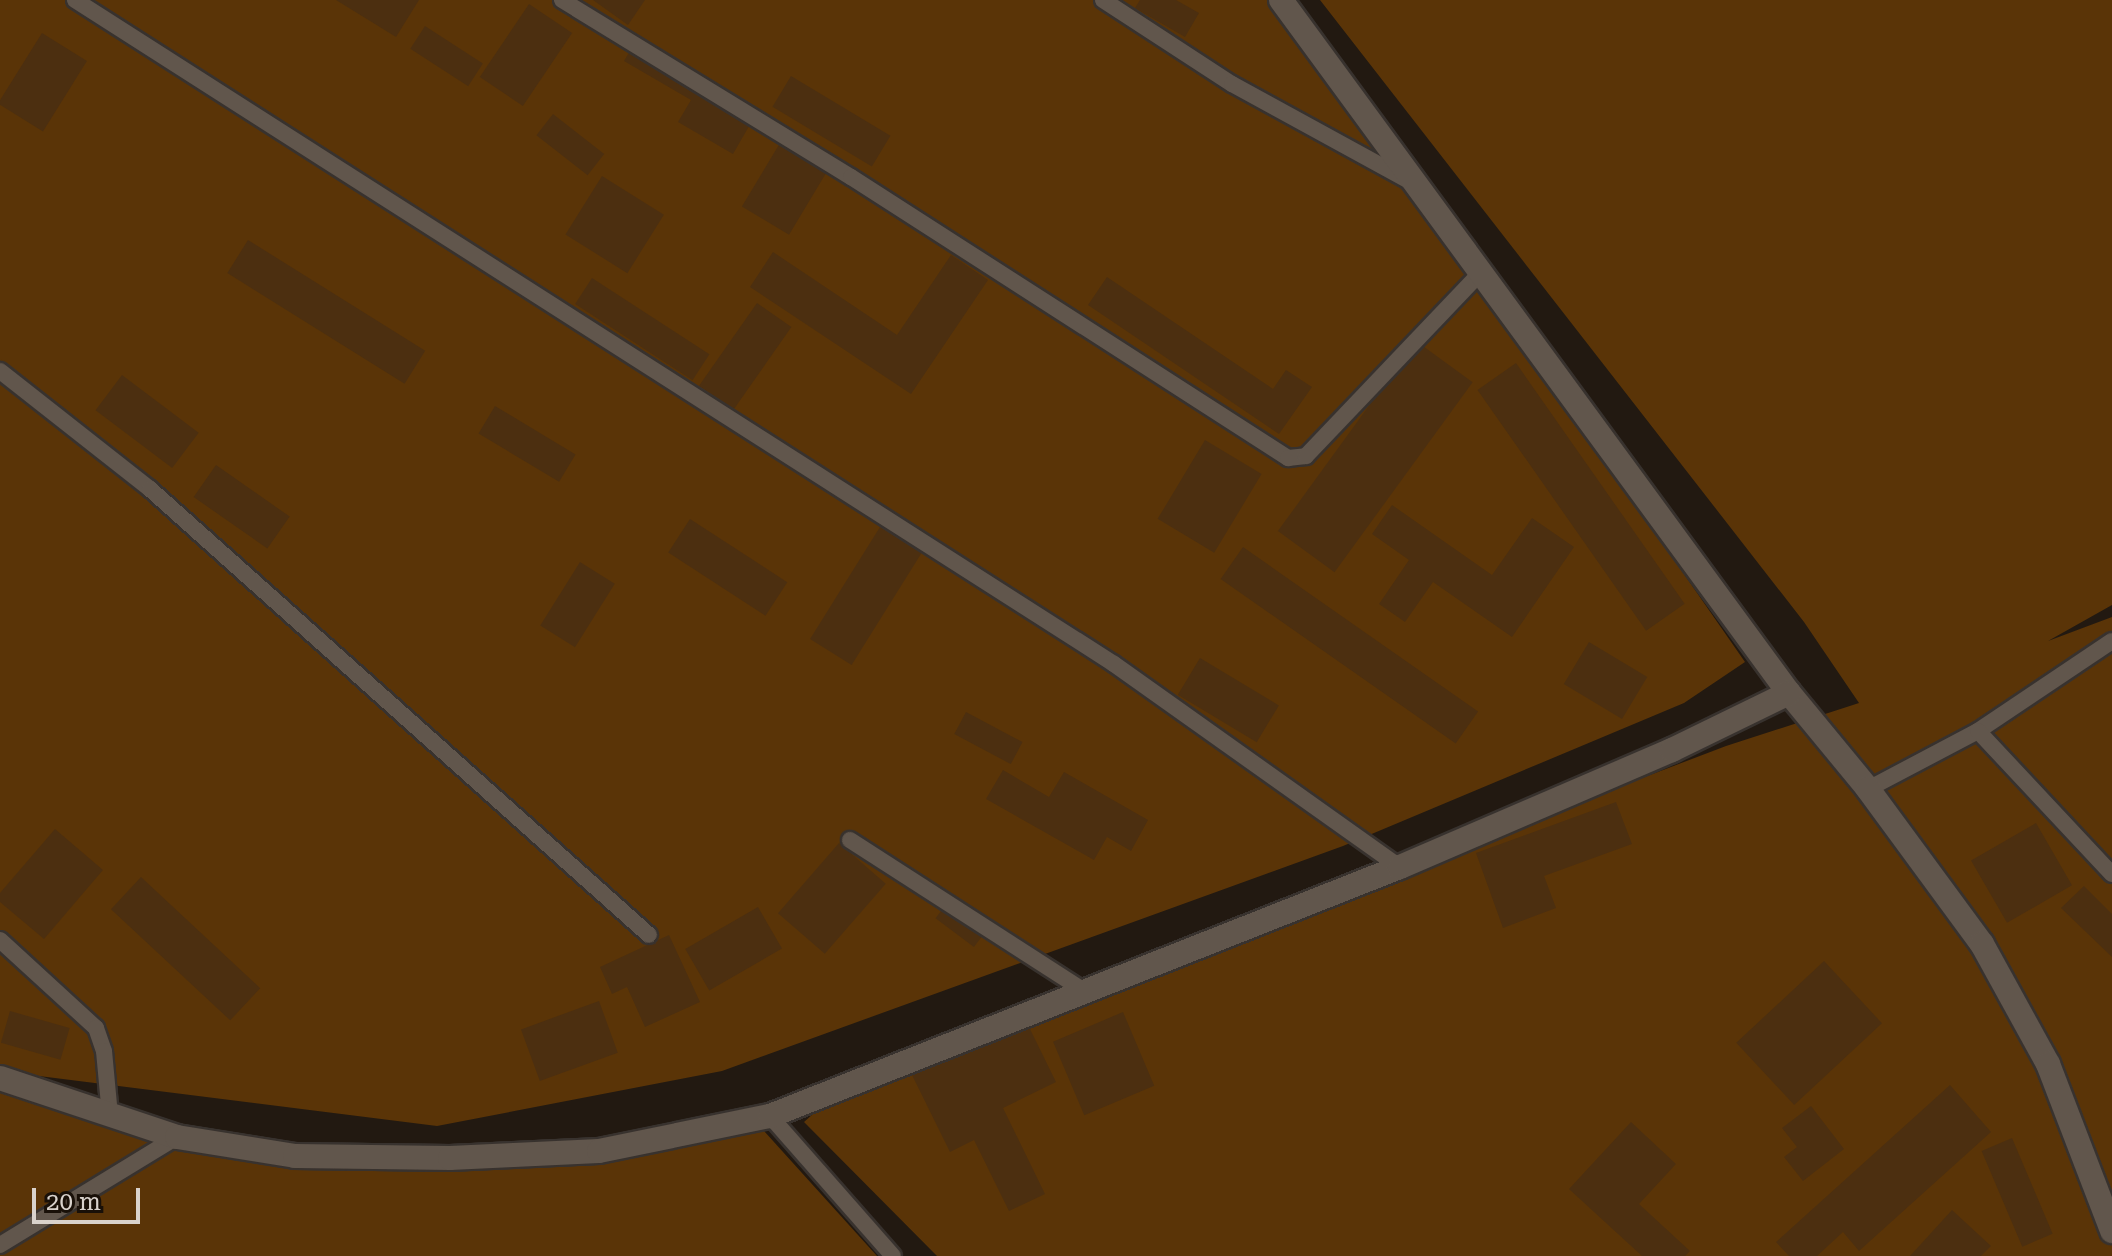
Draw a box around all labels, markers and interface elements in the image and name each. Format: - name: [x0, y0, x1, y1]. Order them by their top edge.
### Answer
- scale bar: [36, 1172, 144, 1222]
- text: 20 m: [46, 1188, 101, 1216]

